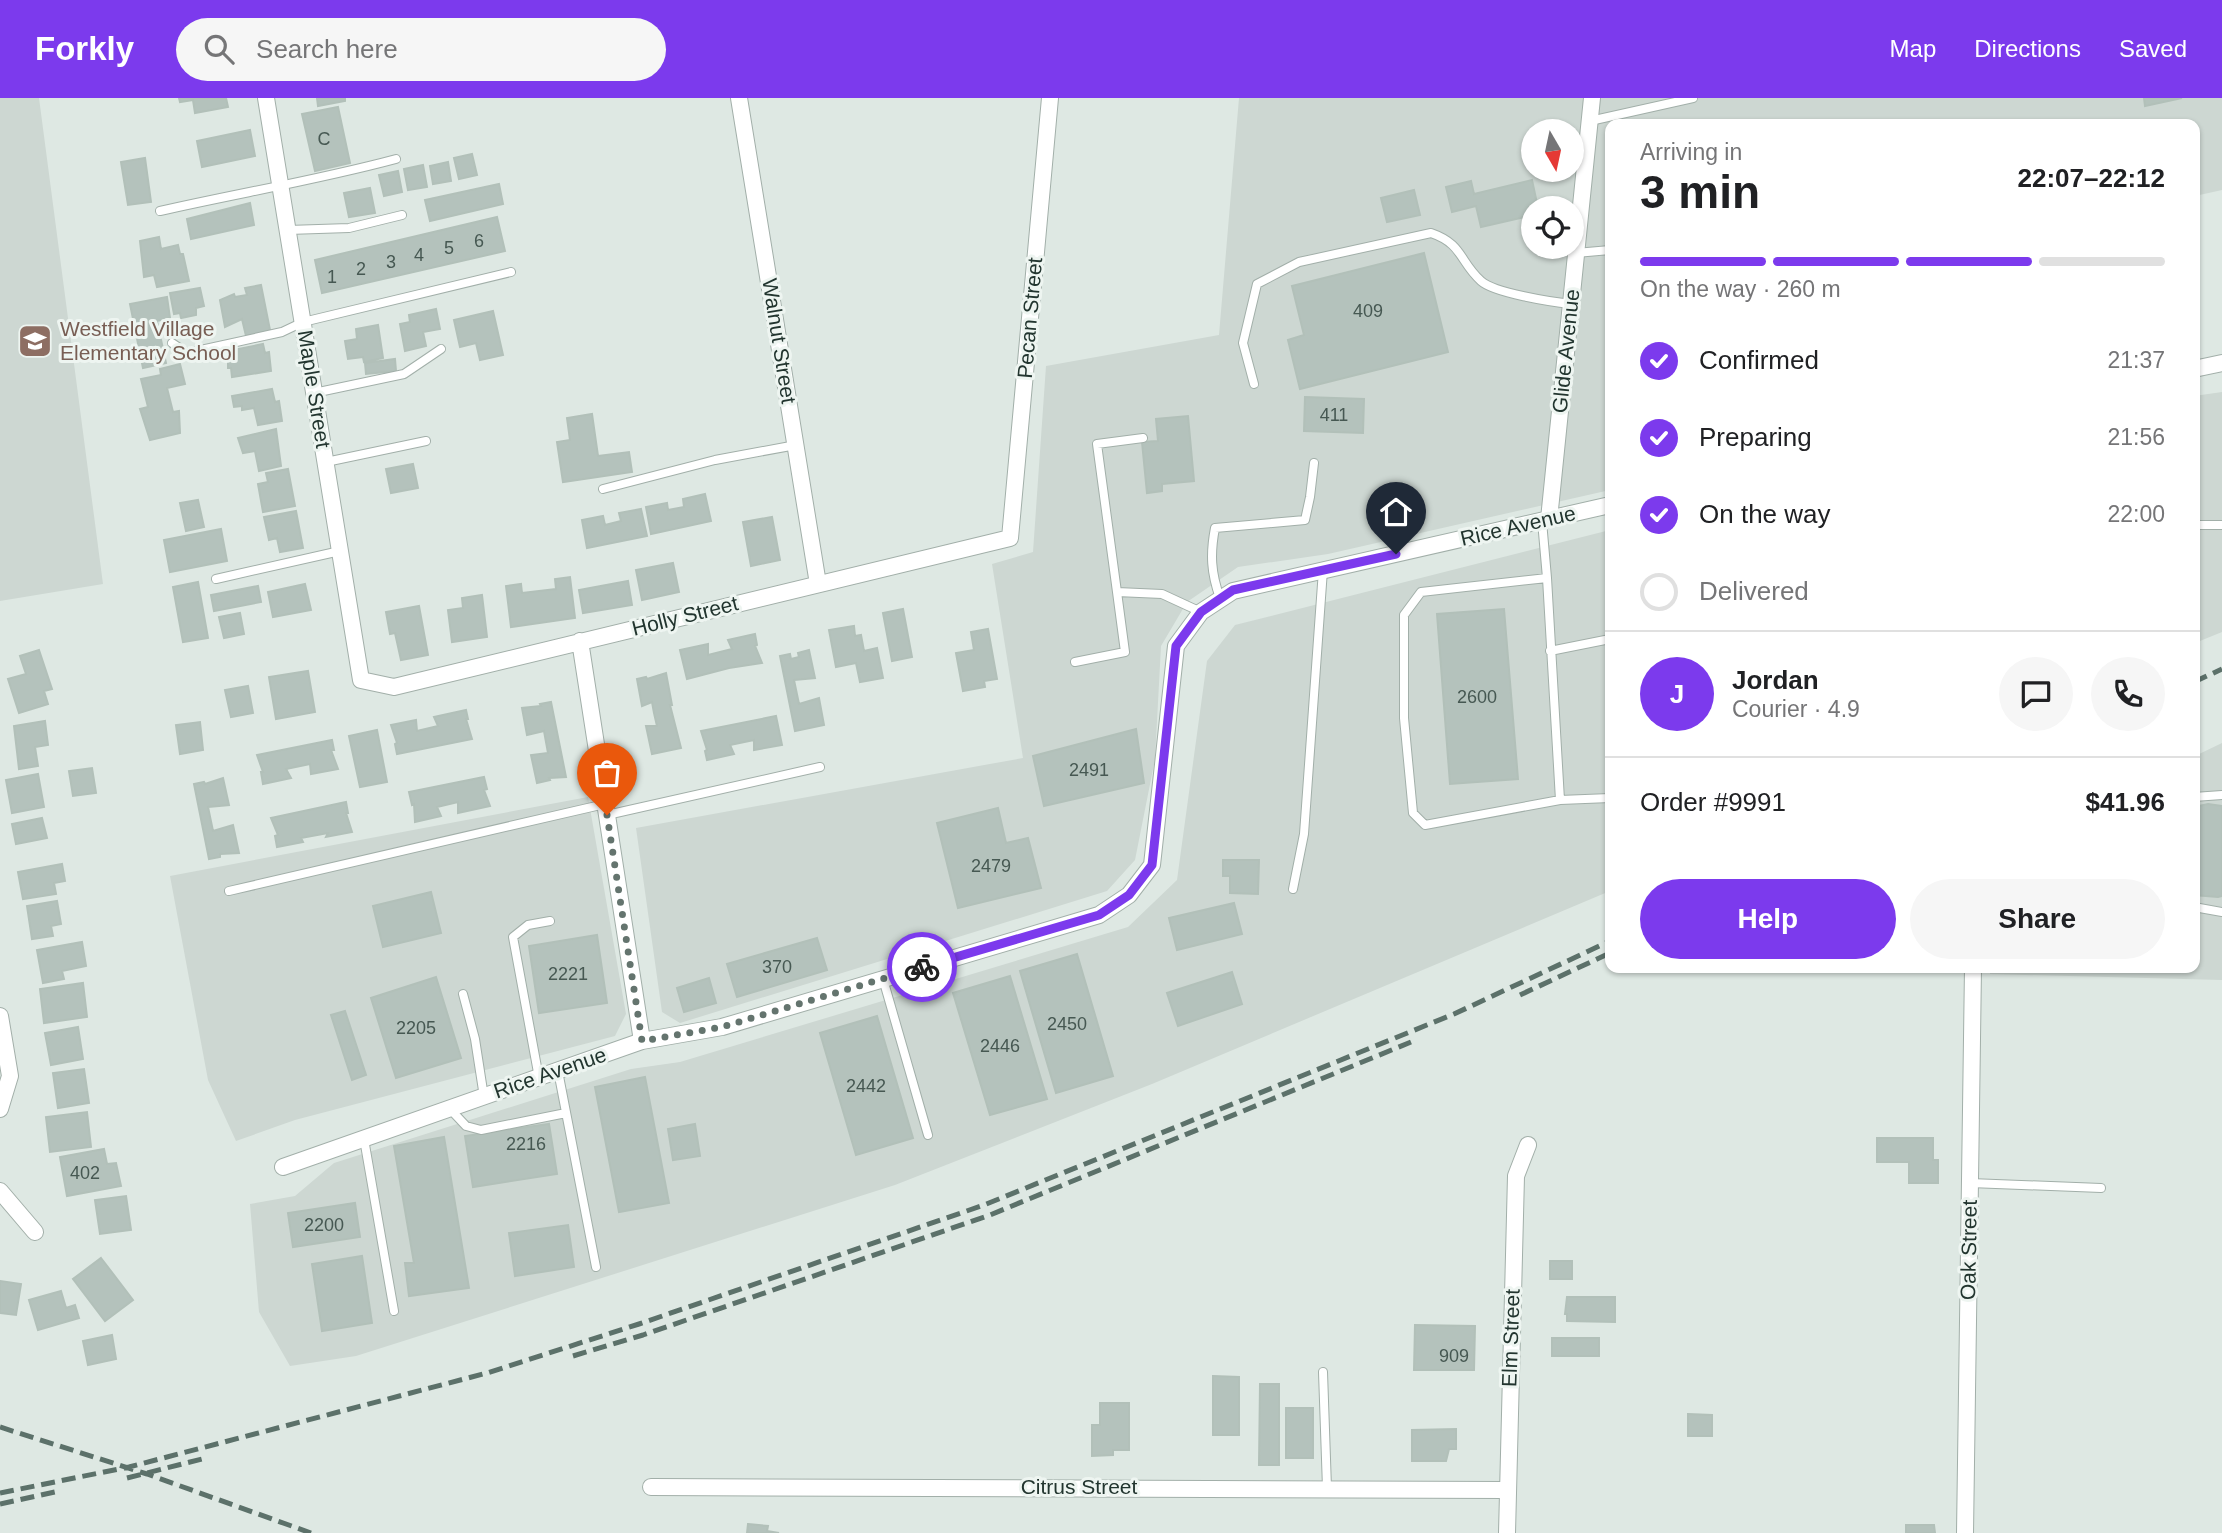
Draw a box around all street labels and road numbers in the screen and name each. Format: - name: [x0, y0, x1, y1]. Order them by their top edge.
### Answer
- street label: Pecan Street: [1013, 256, 1046, 379]
- street label: Walnut Street: [758, 277, 801, 405]
- street label: Glide Avenue: [1548, 288, 1583, 414]
- street label: Maple Street: [294, 328, 335, 450]
- street label: Rice Avenue: [1458, 501, 1578, 550]
- street label: Holly Street: [629, 591, 740, 640]
- street label: Rice Avenue: [491, 1043, 609, 1103]
- street label: Oak Street: [1956, 1199, 1981, 1300]
- street label: Elm Street: [1497, 1288, 1524, 1387]
- street label: Citrus Street: [1021, 1475, 1138, 1498]

